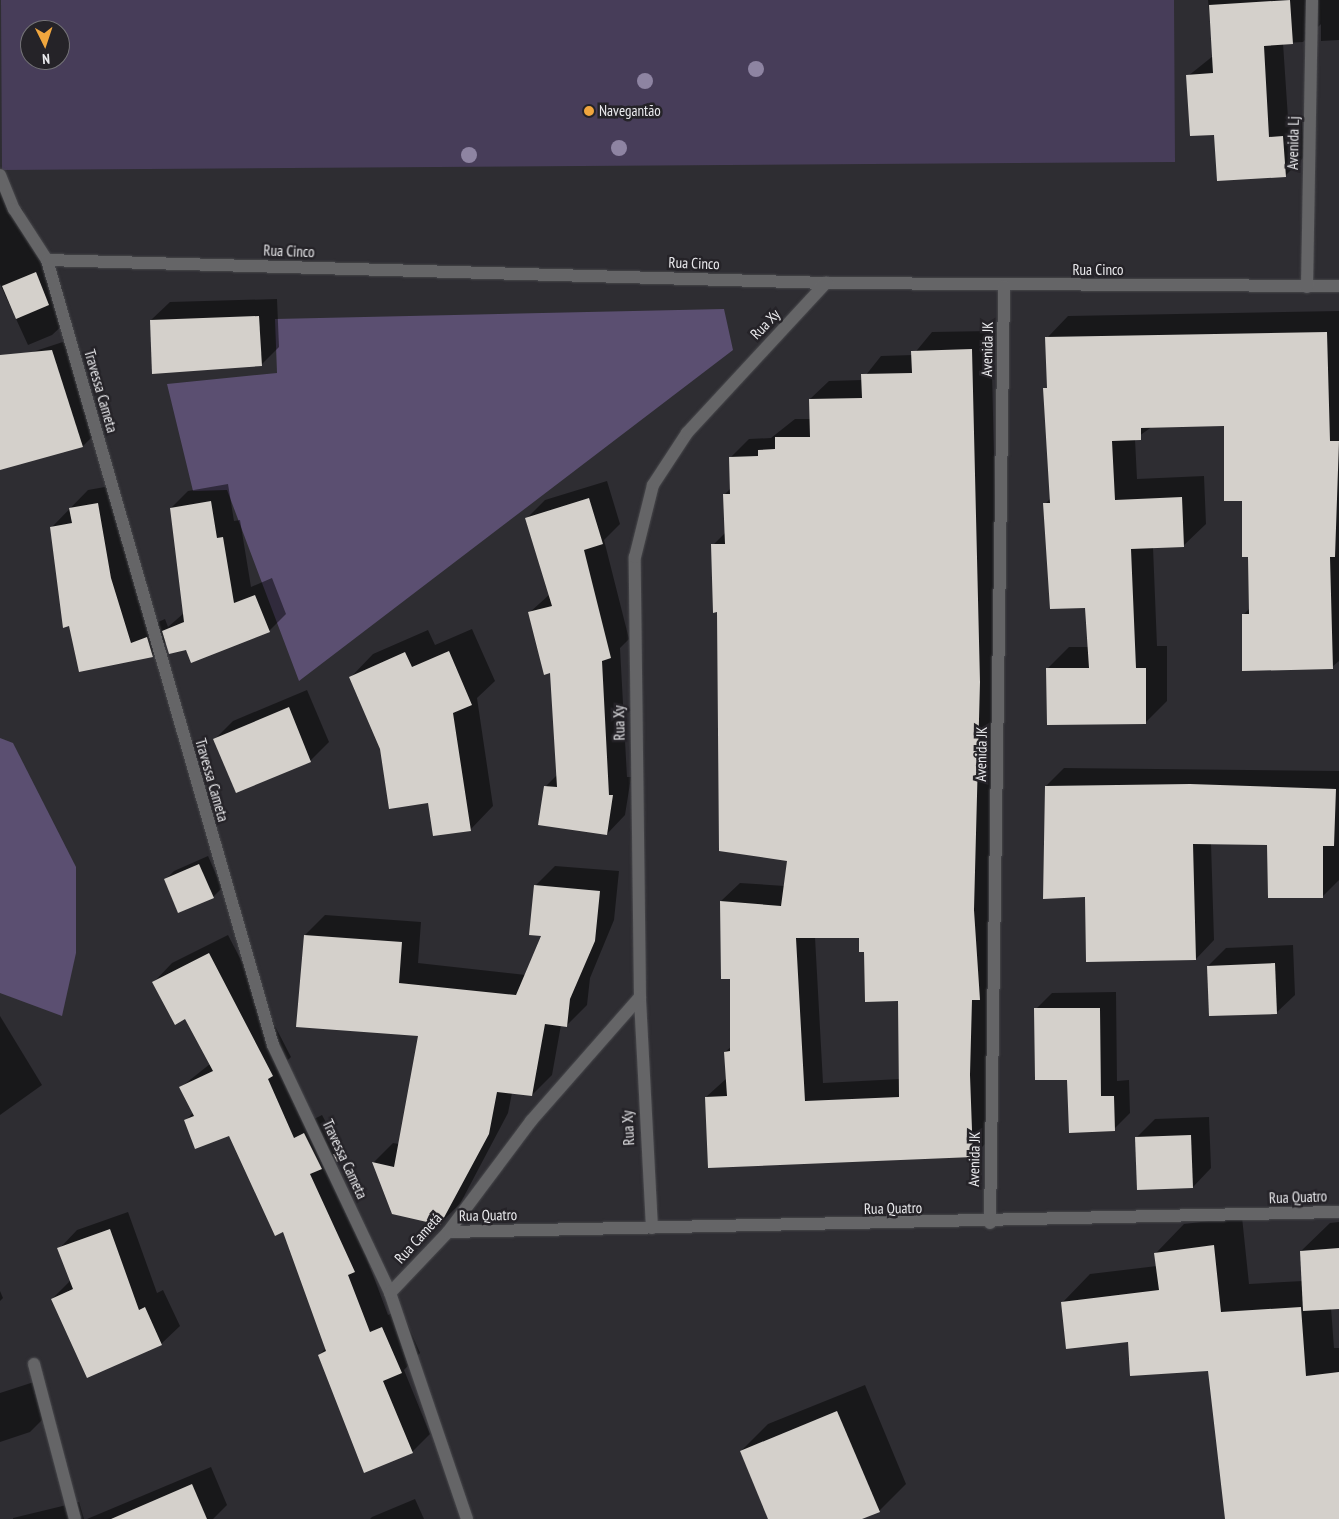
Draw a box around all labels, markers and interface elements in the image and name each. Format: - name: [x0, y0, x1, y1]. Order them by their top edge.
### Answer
- north arrow: [20, 20, 70, 70]
- text: N: [42, 50, 50, 68]
- place label: Navegantão: [599, 102, 661, 120]
- marker: Navegantão: [583, 105, 595, 117]
- street label: Avenida Lj: [1284, 116, 1302, 170]
- street label: Rua Cinco: [263, 241, 315, 261]
- street label: Rua Cinco: [668, 253, 720, 273]
- street label: Rua Cinco: [1072, 261, 1124, 279]
- street label: Rua Xy: [746, 305, 784, 343]
- street label: Avenida JK: [978, 321, 996, 377]
- street label: Travessa Cameta: [81, 347, 121, 435]
- street label: Rua Xy: [610, 705, 628, 741]
- street label: Avenida JK: [972, 726, 990, 782]
- street label: Travessa Cameta: [192, 736, 232, 824]
- street label: Rua Xy: [618, 1110, 638, 1146]
- street label: Travessa Cameta: [319, 1116, 371, 1202]
- street label: Avenida JK: [965, 1131, 983, 1187]
- street label: Rua Quatro: [1269, 1187, 1327, 1207]
- street label: Rua Quatro: [864, 1198, 922, 1218]
- street label: Rua Quatro: [459, 1205, 517, 1225]
- street label: Rua Cametá: [391, 1209, 445, 1267]

